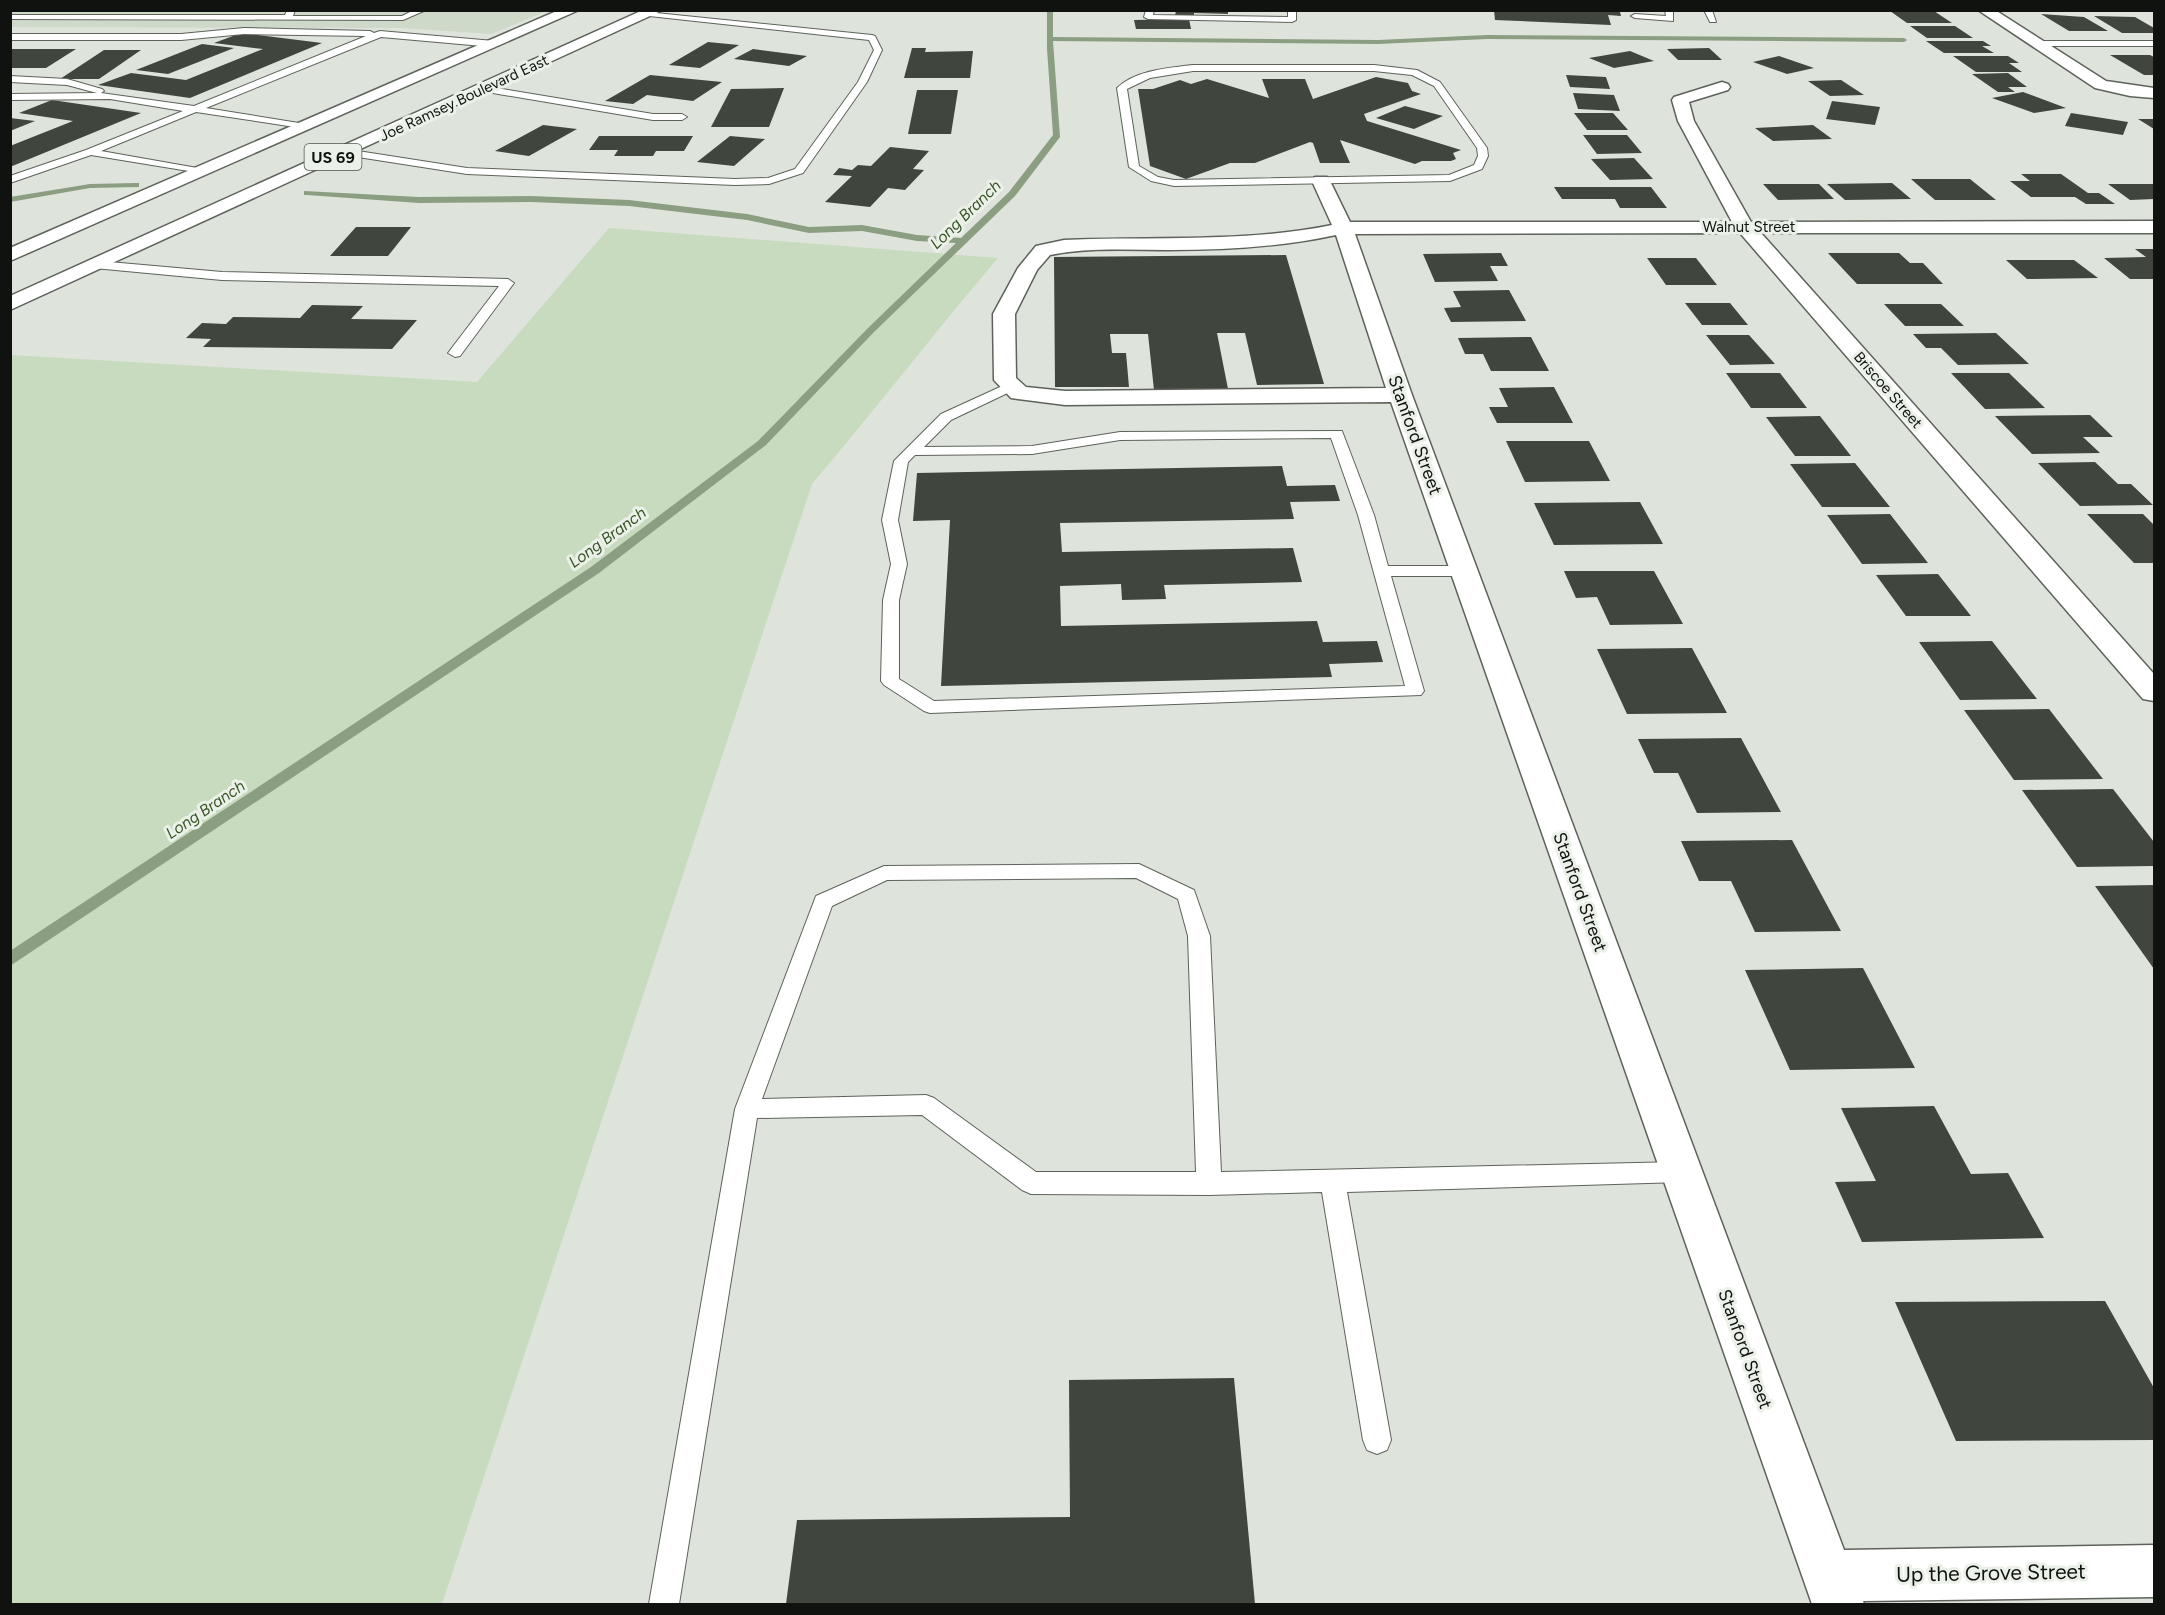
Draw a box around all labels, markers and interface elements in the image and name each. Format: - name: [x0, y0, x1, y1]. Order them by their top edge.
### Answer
- street label: Joe Ramsey Boulevard East: [377, 51, 552, 145]
- road number: US 69: [304, 144, 362, 170]
- water label: Long Branch: [926, 176, 1005, 253]
- street label: Walnut Street: [1703, 218, 1796, 236]
- street label: Briscoe Street: [1850, 348, 1926, 432]
- street label: Stanford Street: [1383, 372, 1447, 498]
- water label: Long Branch: [565, 503, 650, 572]
- water label: Long Branch: [162, 776, 248, 843]
- street label: Stanford Street: [1548, 829, 1612, 955]
- street label: Stanford Street: [1713, 1286, 1777, 1412]
- street label: Up the Grove Street: [1896, 1558, 2086, 1587]

